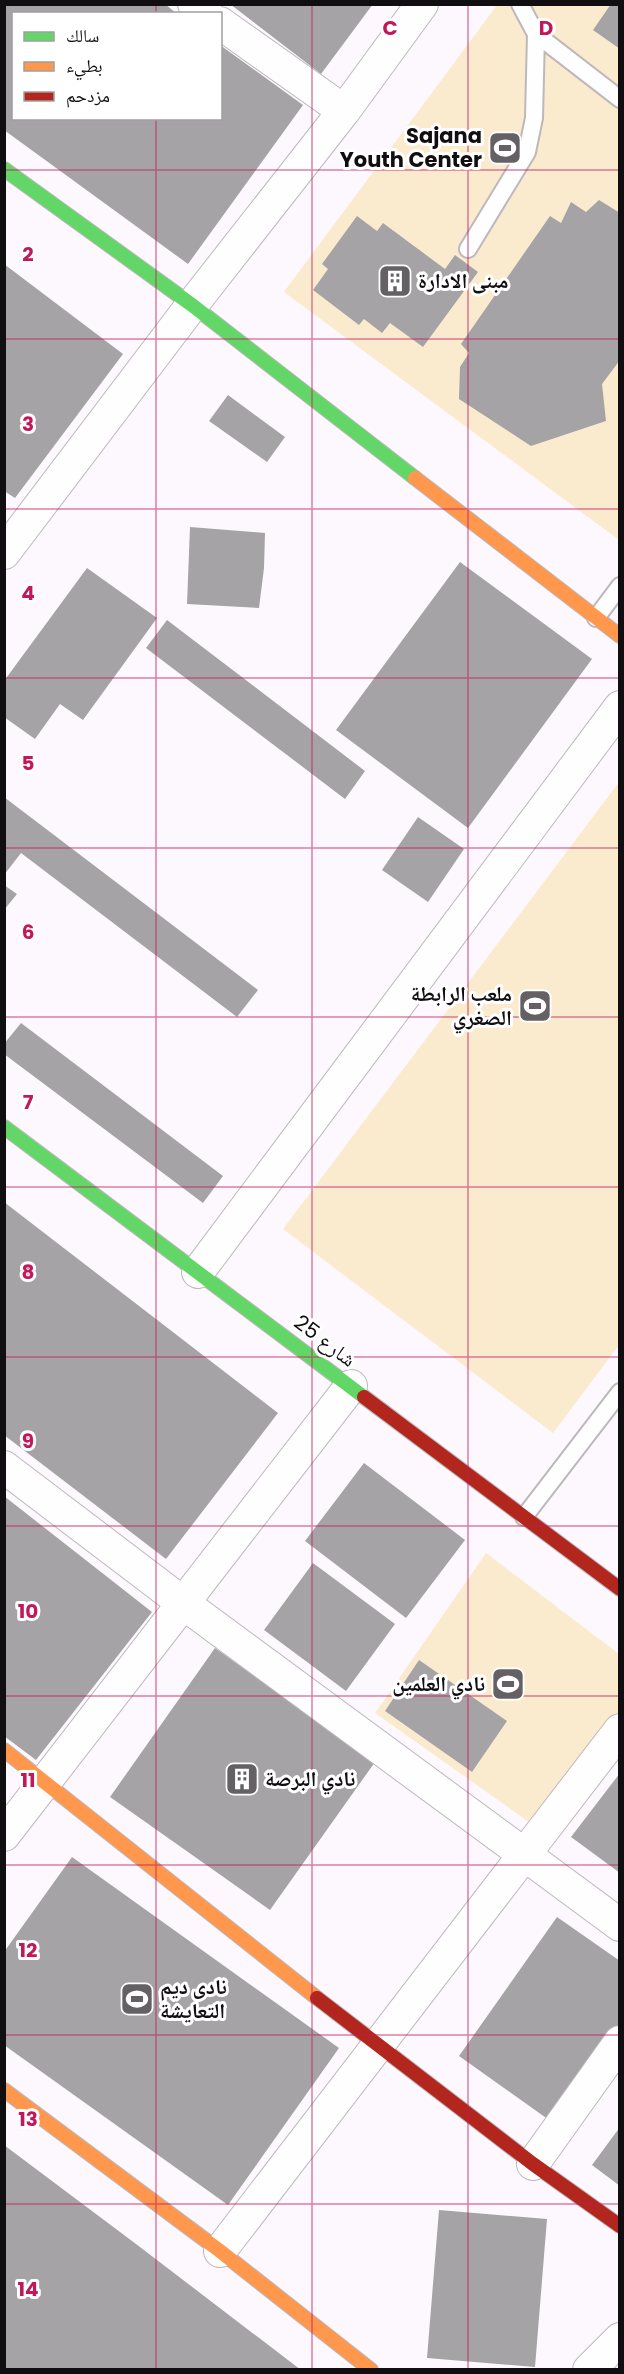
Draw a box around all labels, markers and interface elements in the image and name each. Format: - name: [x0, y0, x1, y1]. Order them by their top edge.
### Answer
- legend: [12, 12, 222, 120]
- text: C: [382, 14, 398, 42]
- text: D: [539, 14, 553, 42]
- text: سالك: [66, 23, 99, 48]
- text: بطيء: [66, 53, 103, 81]
- text: مزدحم: [66, 83, 110, 108]
- place label: Sajana Youth Center: [340, 121, 482, 174]
- sports icon: Sajana Youth Center: [487, 130, 523, 166]
- text: 2: [22, 240, 34, 268]
- building icon: مبنى الادارة: [377, 263, 413, 299]
- place label: مبنى الادارة: [418, 266, 509, 295]
- text: 3: [22, 410, 34, 438]
- text: 4: [21, 579, 35, 607]
- text: 5: [22, 749, 35, 777]
- text: 6: [22, 918, 34, 946]
- place label: ملعب الرابطة الصغري: [411, 979, 512, 1034]
- sports icon: ملعب الرابطة الصغري: [517, 988, 553, 1024]
- text: 7: [23, 1088, 34, 1116]
- text: 8: [22, 1258, 34, 1286]
- street label: شارع 25: [288, 1308, 362, 1373]
- text: 9: [22, 1427, 34, 1455]
- text: 10: [18, 1597, 38, 1625]
- sports icon: نادي العلمين: [490, 1666, 526, 1702]
- place label: نادي العلمين: [392, 1669, 485, 1700]
- building icon: نادي البرصة: [224, 1761, 260, 1797]
- place label: نادي البرصة: [265, 1764, 355, 1795]
- text: 11: [20, 1766, 36, 1794]
- text: 12: [19, 1936, 37, 1964]
- place label: نادى ديم التعايشة: [160, 1972, 227, 2025]
- sports icon: نادى ديم التعايشة: [119, 1981, 155, 2017]
- text: 13: [18, 2105, 38, 2133]
- text: 14: [17, 2275, 39, 2303]

